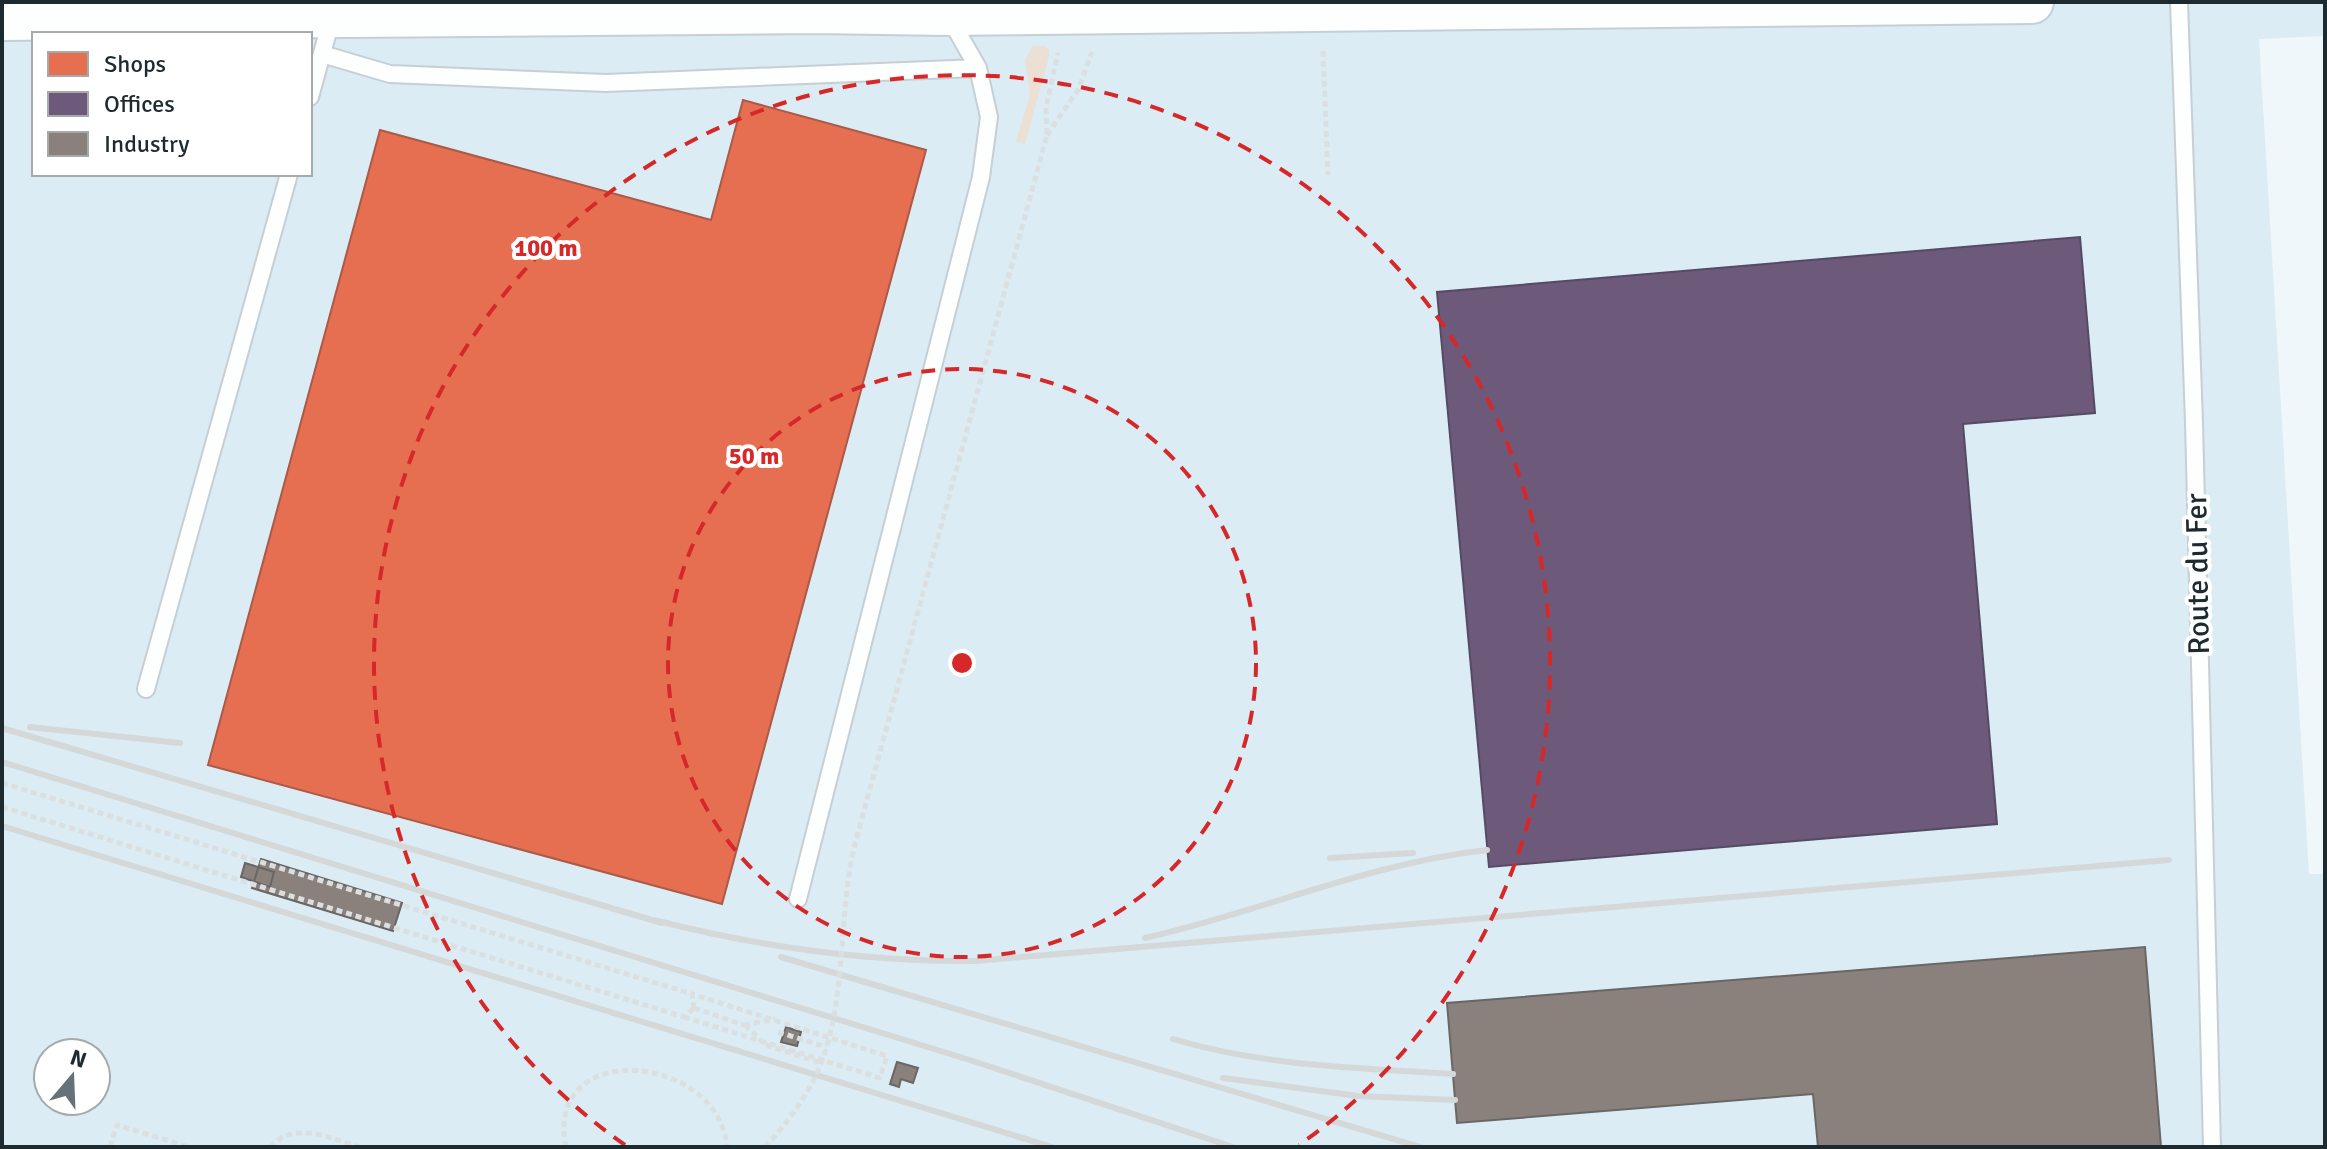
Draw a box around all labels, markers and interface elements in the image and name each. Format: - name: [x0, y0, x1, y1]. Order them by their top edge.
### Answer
- legend: [32, 32, 312, 176]
- text: Shops: [104, 49, 166, 79]
- text: Offices: [104, 89, 175, 119]
- text: Industry: [104, 129, 190, 159]
- text: 100 m: [514, 233, 578, 263]
- text: 50 m: [729, 441, 779, 471]
- street label: Route du Fer: [2178, 493, 2218, 655]
- centre of rings: [948, 649, 976, 677]
- north arrow: [32, 1037, 112, 1117]
- text: N: [67, 1043, 90, 1074]

